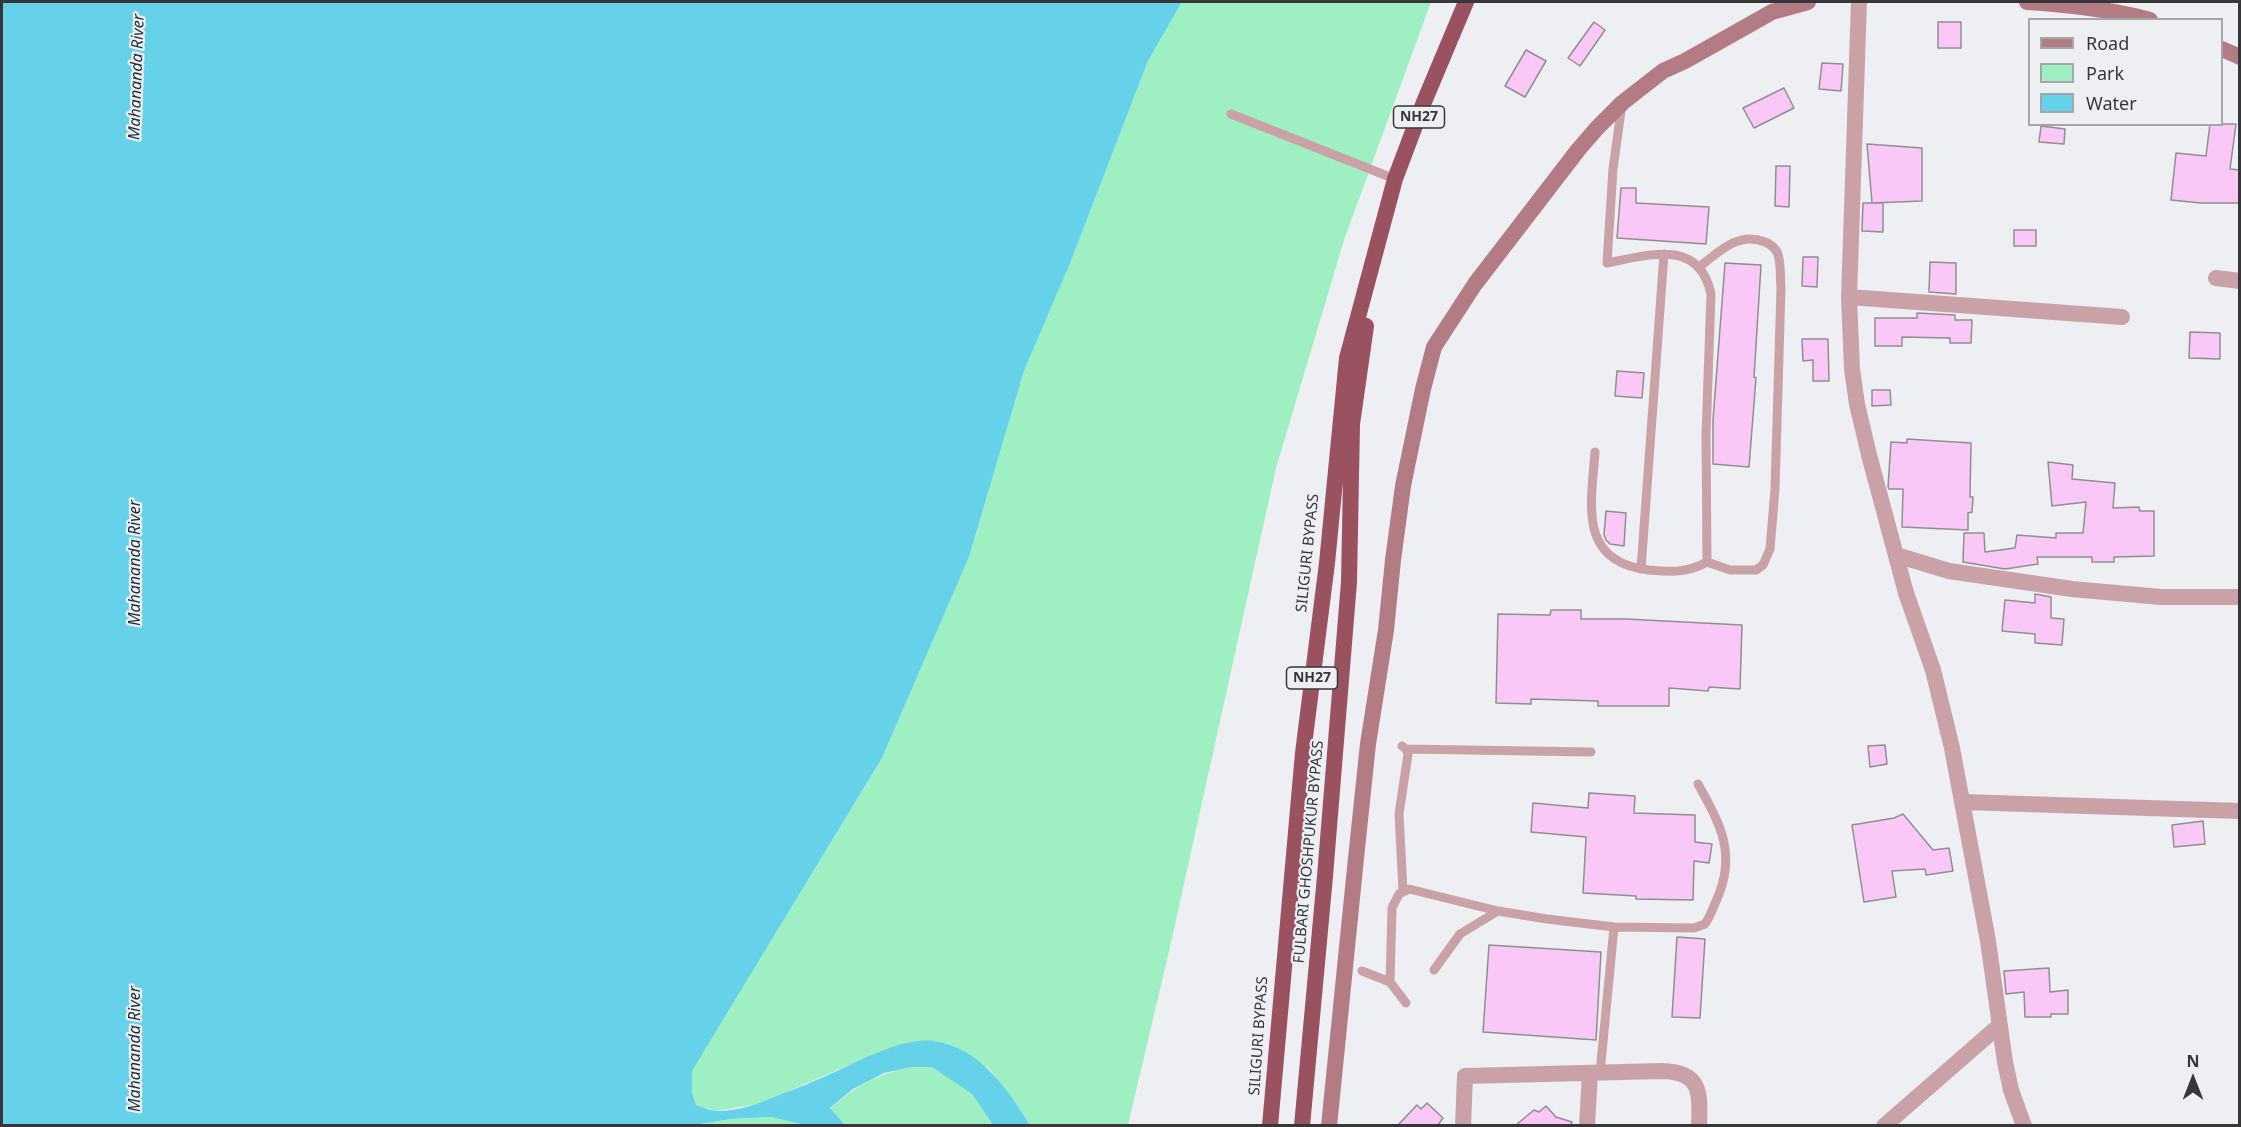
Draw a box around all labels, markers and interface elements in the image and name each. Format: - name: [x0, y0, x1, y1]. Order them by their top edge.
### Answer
- water label: Mahananda River: [125, 14, 149, 140]
- legend: [2028, 18, 2223, 126]
- text: Road: [2086, 31, 2129, 55]
- text: Park: [2086, 61, 2124, 85]
- text: Water: [2086, 91, 2137, 115]
- road number: NH27: [1394, 106, 1444, 128]
- street label: SILIGURI BYPASS: [1293, 493, 1323, 613]
- water label: Mahananda River: [125, 500, 145, 626]
- road number: NH27: [1286, 667, 1338, 689]
- street label: FULBARI GHOSHPUKUR BYPASS: [1290, 740, 1328, 964]
- street label: SILIGURI BYPASS: [1246, 976, 1272, 1096]
- water label: Mahananda River: [125, 986, 145, 1112]
- north arrow: [2163, 1049, 2223, 1109]
- text: N: [2186, 1050, 2200, 1072]

